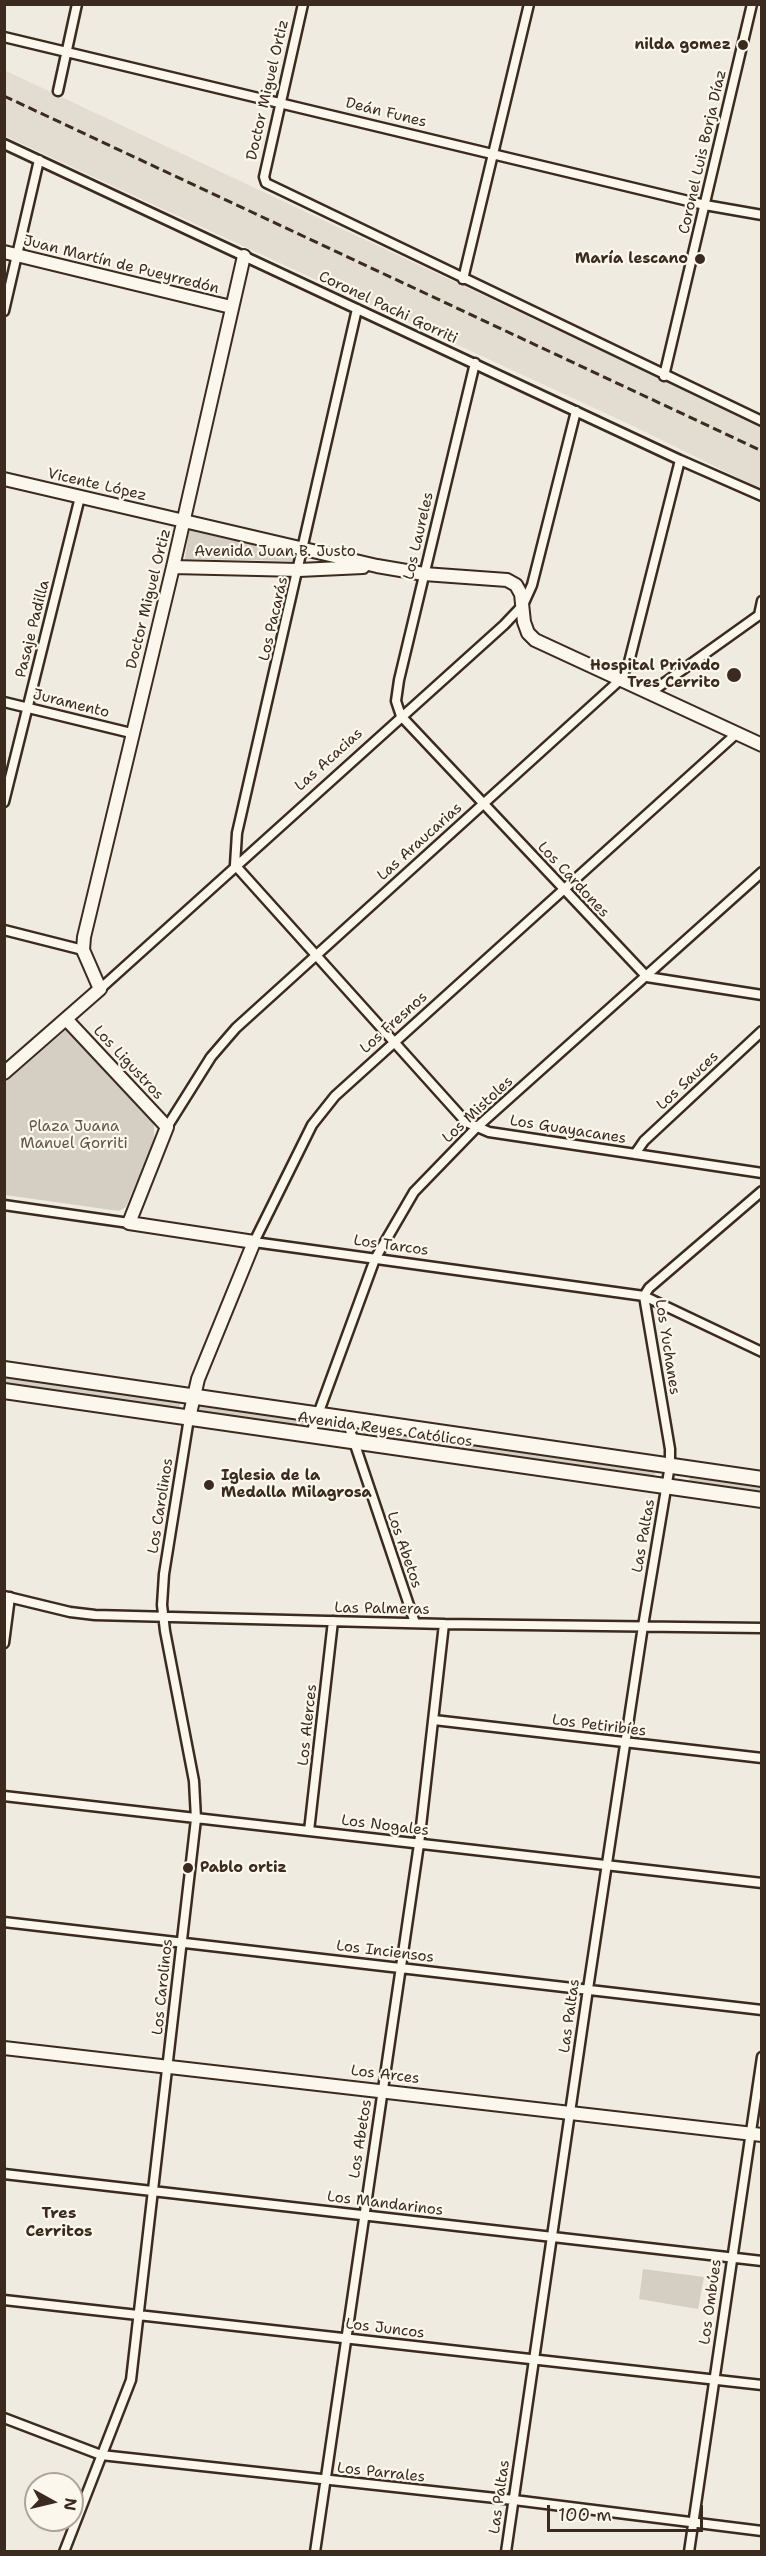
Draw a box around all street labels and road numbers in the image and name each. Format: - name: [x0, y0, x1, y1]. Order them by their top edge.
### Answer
- street label: Doctor Miguel Ortiz: [243, 18, 293, 162]
- street label: Coronel Luis Borja Díaz: [675, 68, 731, 236]
- street label: Deán Funes: [344, 94, 428, 132]
- street label: Juan Martín de Pueyrredón: [21, 232, 221, 298]
- street label: Coronel Pachi Gorriti: [316, 268, 460, 348]
- street label: Vicente López: [46, 465, 148, 505]
- street label: Los Laureles: [400, 490, 438, 582]
- street label: Doctor Miguel Ortiz: [123, 527, 175, 671]
- street label: Avenida Juan B. Justo: [194, 543, 356, 561]
- street label: Los Pacarás: [256, 575, 292, 663]
- street label: Pasaje Padilla: [12, 578, 54, 680]
- street label: Juramento: [31, 686, 111, 722]
- street label: Las Acacias: [291, 725, 367, 795]
- street label: Las Araucarias: [374, 799, 466, 885]
- street label: Los Cardones: [533, 838, 613, 922]
- street label: Los Fresnos: [357, 988, 431, 1058]
- street label: Los Ligustros: [89, 1022, 167, 1104]
- street label: Los Sauces: [653, 1048, 723, 1114]
- street label: Los Mistoles: [439, 1073, 517, 1147]
- street label: Los Guayacanes: [509, 1112, 627, 1148]
- street label: Los Tarcos: [352, 1232, 430, 1260]
- street label: Los Yuchanes: [651, 1298, 683, 1396]
- street label: Avenida Reyes Católicos: [296, 1409, 474, 1451]
- street label: Los Carolinos: [145, 1457, 177, 1555]
- street label: Las Paltas: [629, 1498, 659, 1574]
- street label: Los Abetos: [383, 1509, 425, 1591]
- street label: Las Palmeras: [334, 1599, 430, 1619]
- street label: Los Alerces: [295, 1683, 321, 1767]
- street label: Los Petiribíes: [551, 1711, 647, 1741]
- street label: Los Nogales: [340, 1812, 430, 1840]
- street label: Los Inciensos: [335, 1937, 435, 1967]
- street label: Los Carolinos: [149, 1938, 177, 2036]
- street label: Las Paltas: [556, 1978, 584, 2054]
- street label: Los Arces: [350, 2062, 420, 2088]
- street label: Los Abetos: [346, 2098, 376, 2180]
- street label: Los Mandarinos: [326, 2188, 444, 2220]
- street label: Los Ombúes: [696, 2258, 726, 2346]
- street label: Los Juncos: [344, 2315, 426, 2343]
- street label: Los Parrales: [336, 2459, 426, 2487]
- street label: Las Paltas: [486, 2459, 514, 2535]

